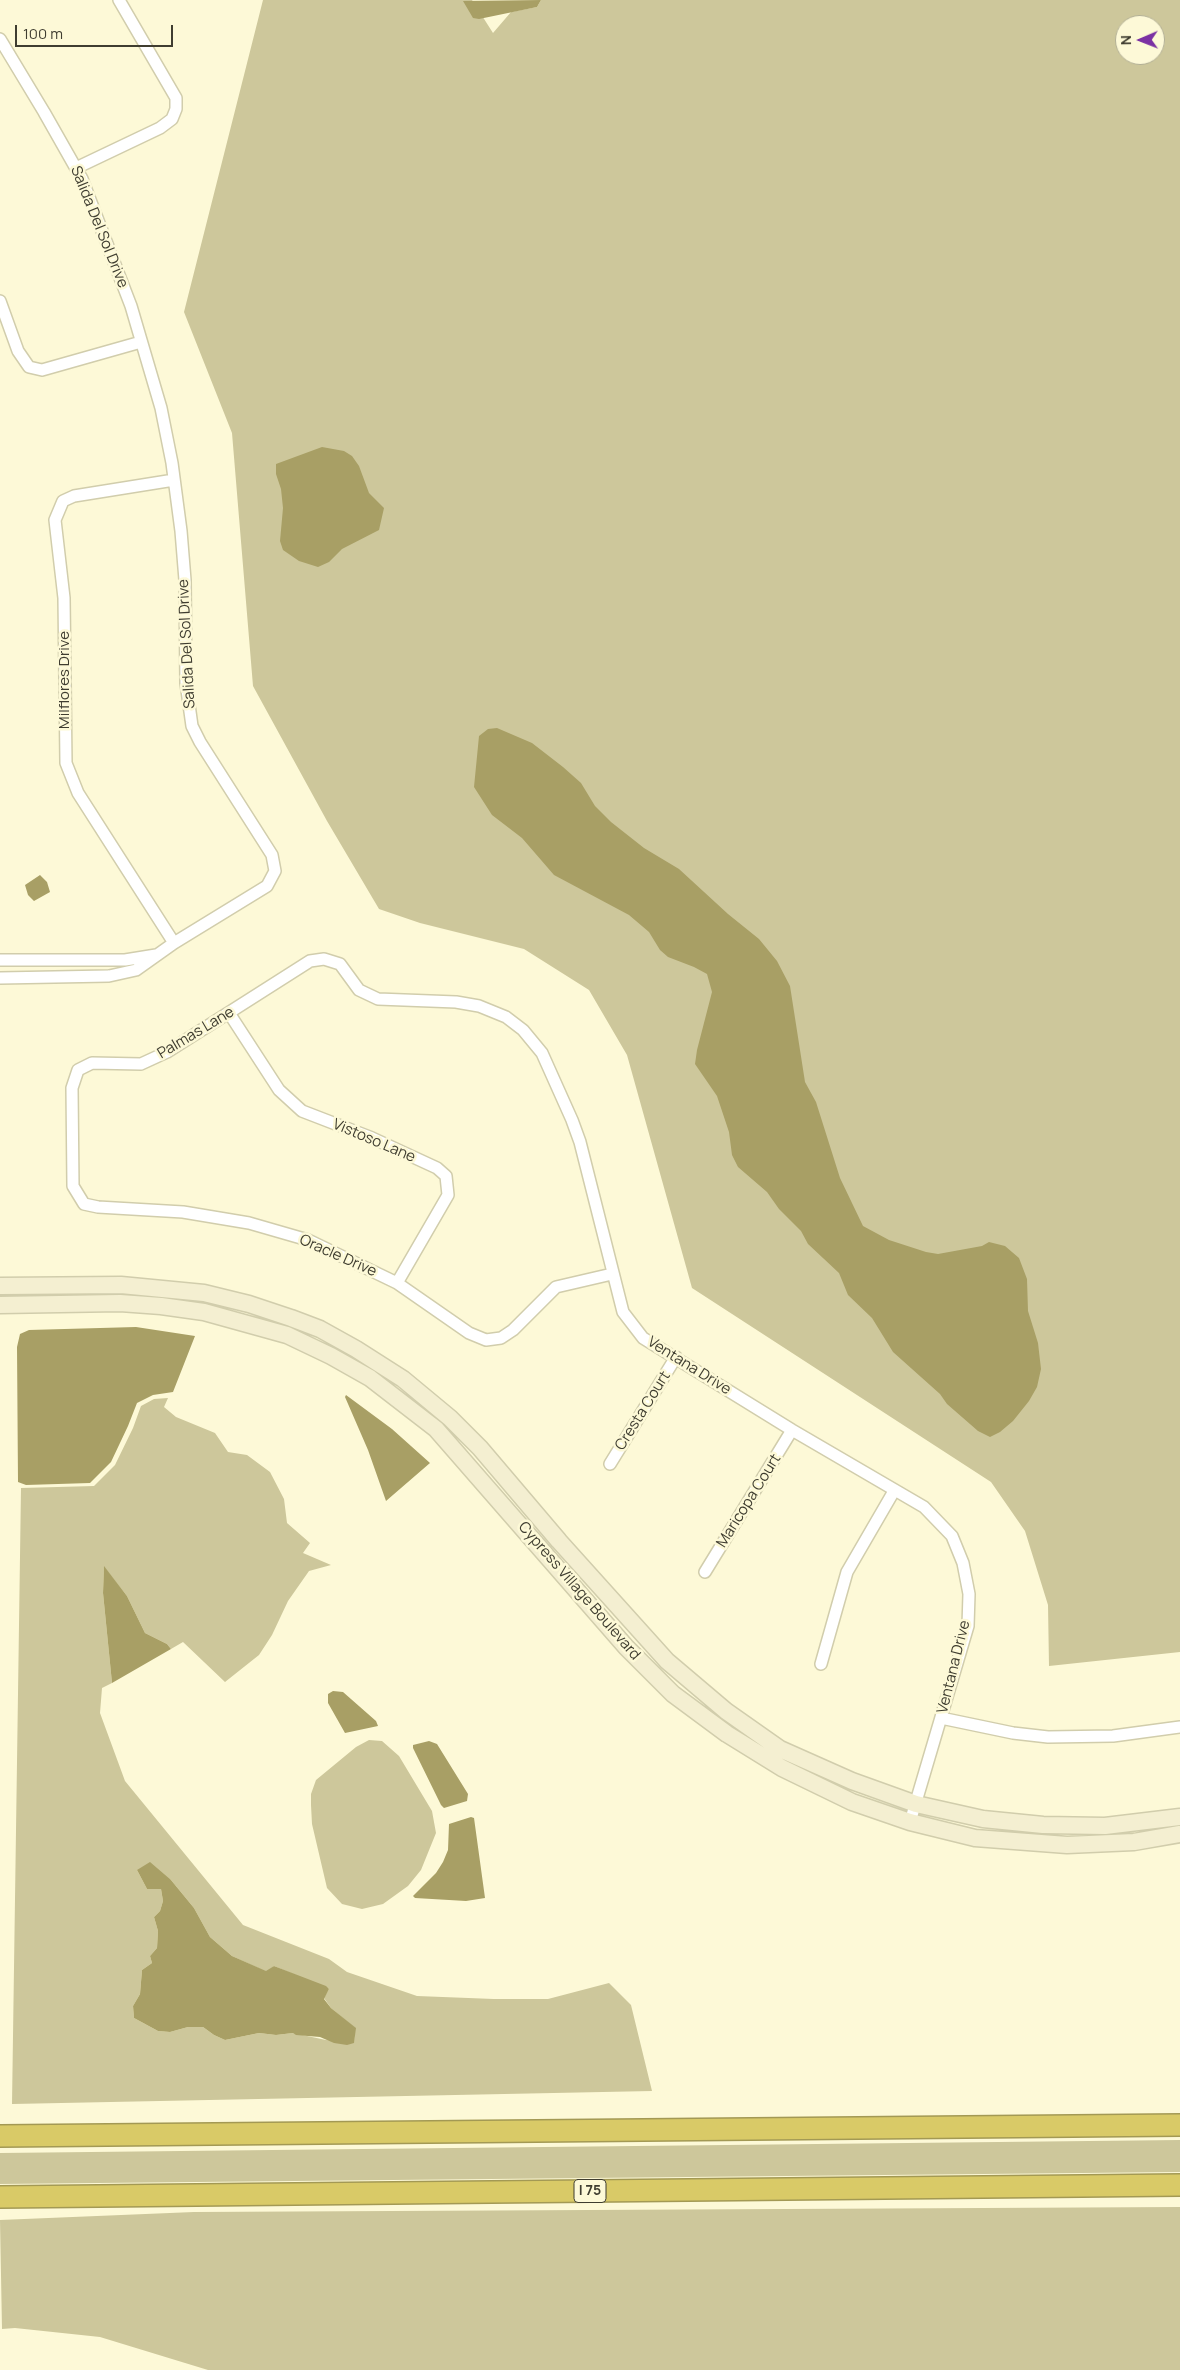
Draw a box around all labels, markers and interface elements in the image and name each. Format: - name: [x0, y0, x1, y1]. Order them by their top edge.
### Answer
- scale bar: [18, 15, 175, 47]
- north arrow: [1115, 15, 1165, 65]
- text: 100 m: [23, 23, 63, 44]
- text: N: [1116, 35, 1135, 45]
- street label: Salida Del Sol Drive: [66, 163, 132, 291]
- street label: Salida Del Sol Drive: [175, 579, 199, 709]
- street label: Milflores Drive: [56, 631, 74, 729]
- street label: Palmas Lane: [154, 1003, 238, 1063]
- street label: Vistoso Lane: [330, 1116, 418, 1166]
- street label: Oracle Drive: [297, 1231, 379, 1281]
- street label: Ventana Drive: [644, 1333, 734, 1399]
- street label: Cresta Court: [612, 1368, 674, 1454]
- street label: Maricopa Court: [713, 1451, 785, 1551]
- street label: Cypress Village Boulevard: [514, 1518, 644, 1664]
- street label: Ventana Drive: [934, 1619, 974, 1715]
- road number: I 75: [574, 2180, 606, 2202]

